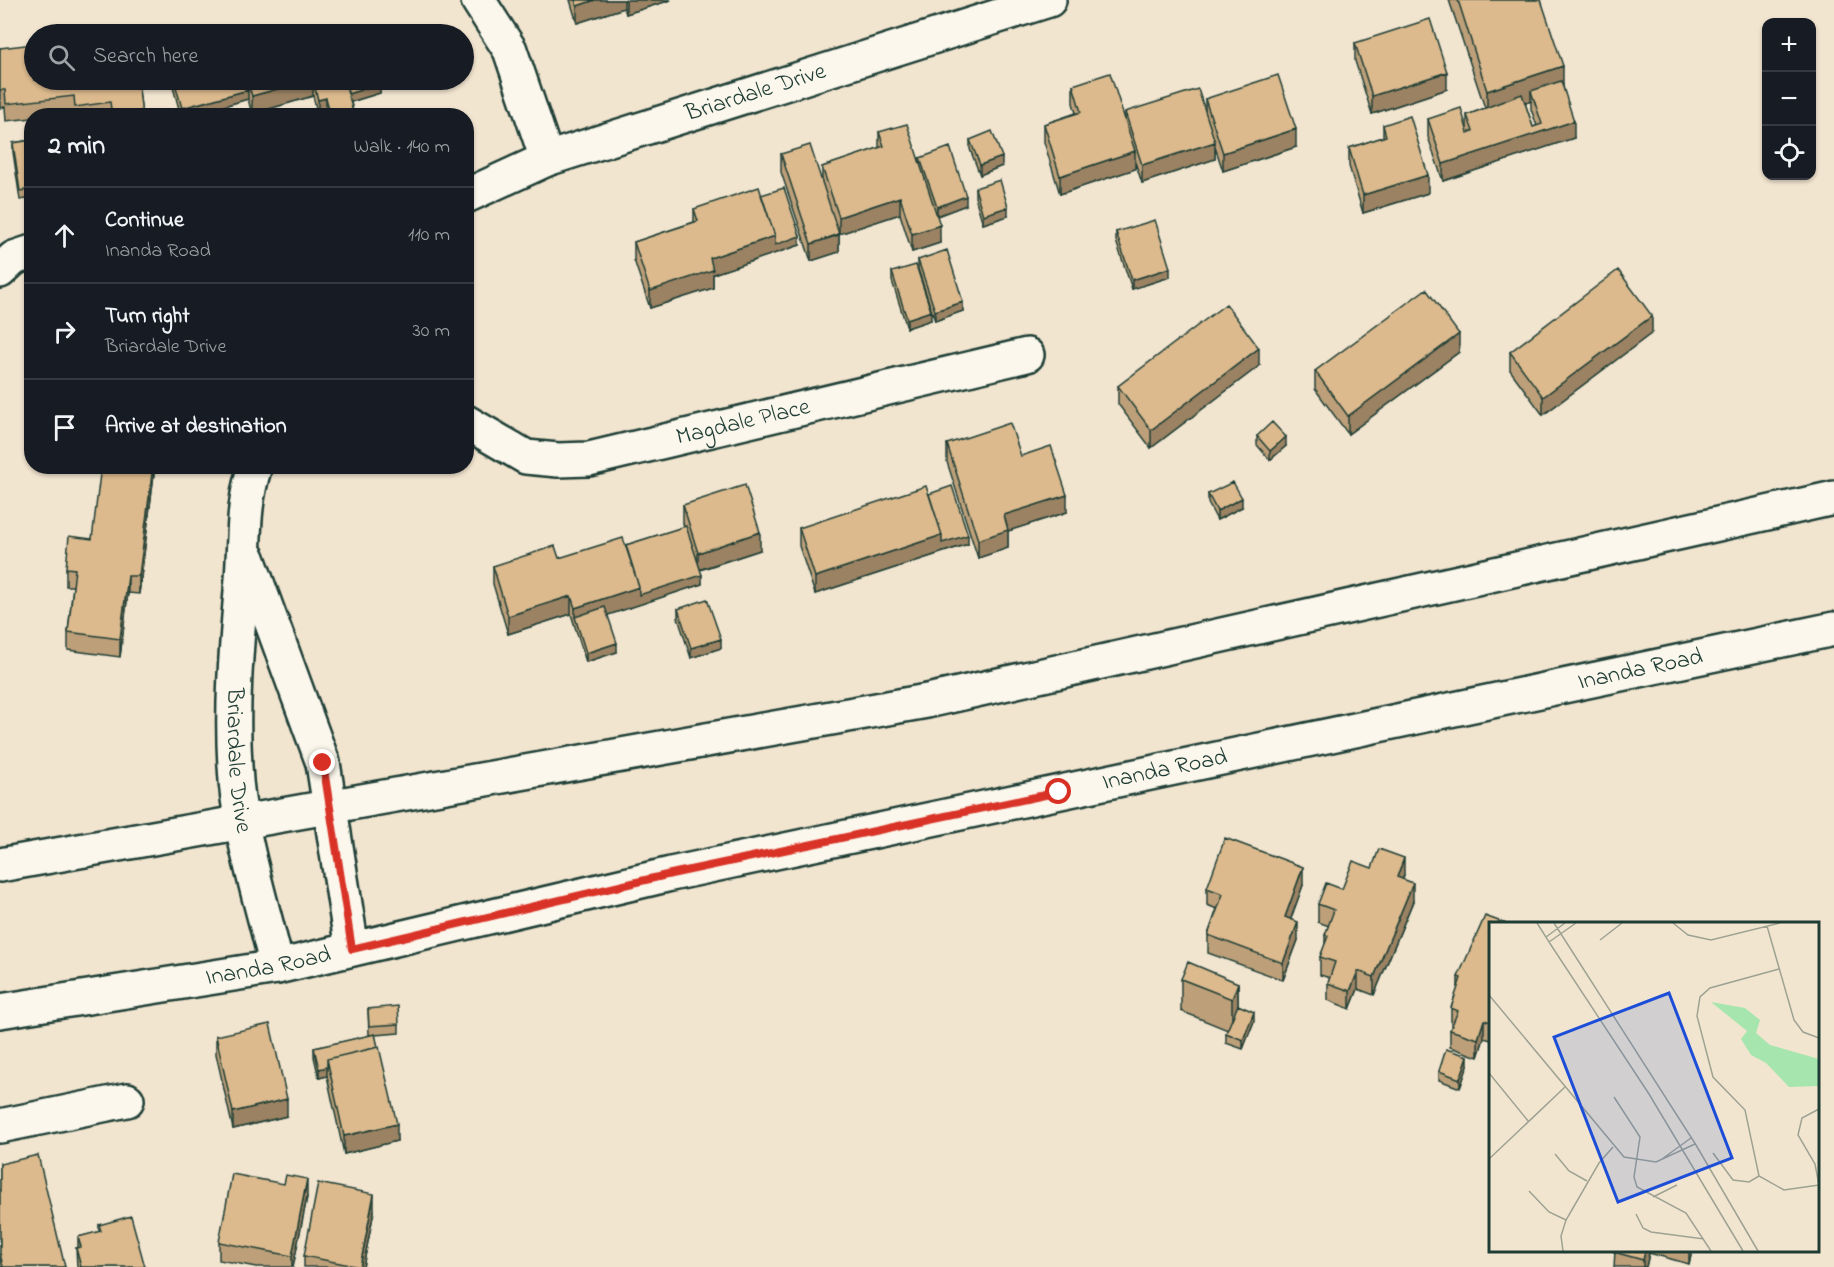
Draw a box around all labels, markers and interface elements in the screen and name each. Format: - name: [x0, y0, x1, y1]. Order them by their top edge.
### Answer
- map controls: [1762, 18, 1816, 180]
- button: +: [1762, 18, 1816, 72]
- search box: [24, 24, 474, 90]
- icon: search: [45, 41, 78, 74]
- text: Search here: [93, 41, 198, 73]
- street label: Briardale Drive: [680, 54, 831, 132]
- button: −: [1762, 72, 1816, 126]
- button: locate: [1762, 126, 1816, 180]
- text: 2 min: [48, 128, 105, 166]
- text: Walk · 140 m: [354, 133, 450, 162]
- text: Continue: [105, 205, 184, 237]
- icon: ahead: [48, 219, 81, 252]
- text: 110 m: [408, 221, 450, 250]
- text: Inanda Road: [105, 237, 211, 266]
- text: Turn right: [105, 301, 190, 333]
- icon: right: [48, 315, 81, 348]
- text: 30 m: [413, 317, 450, 346]
- text: Briardale Drive: [105, 333, 226, 362]
- street label: Magdale Place: [673, 390, 814, 455]
- icon: arrive: [48, 411, 81, 444]
- text: Arrive at destination: [105, 411, 287, 443]
- street label: Inanda Road: [1575, 639, 1707, 700]
- street label: Briardale Drive: [216, 686, 261, 836]
- street label: Inanda Road: [1099, 740, 1231, 800]
- route end: [309, 749, 335, 775]
- route start: [1045, 778, 1071, 804]
- inset map: [1489, 922, 1819, 1252]
- street label: Inanda Road: [203, 937, 335, 996]

